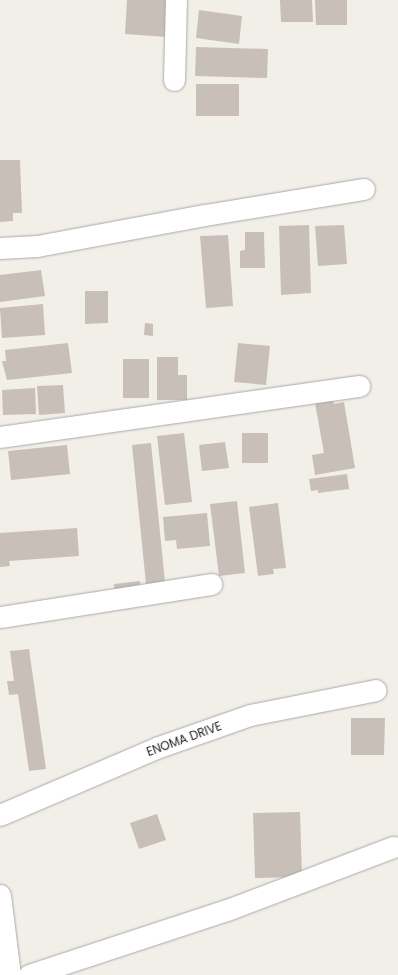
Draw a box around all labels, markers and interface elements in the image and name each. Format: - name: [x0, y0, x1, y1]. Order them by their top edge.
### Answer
- street label: ENOMA DRIVE: [145, 719, 223, 759]

